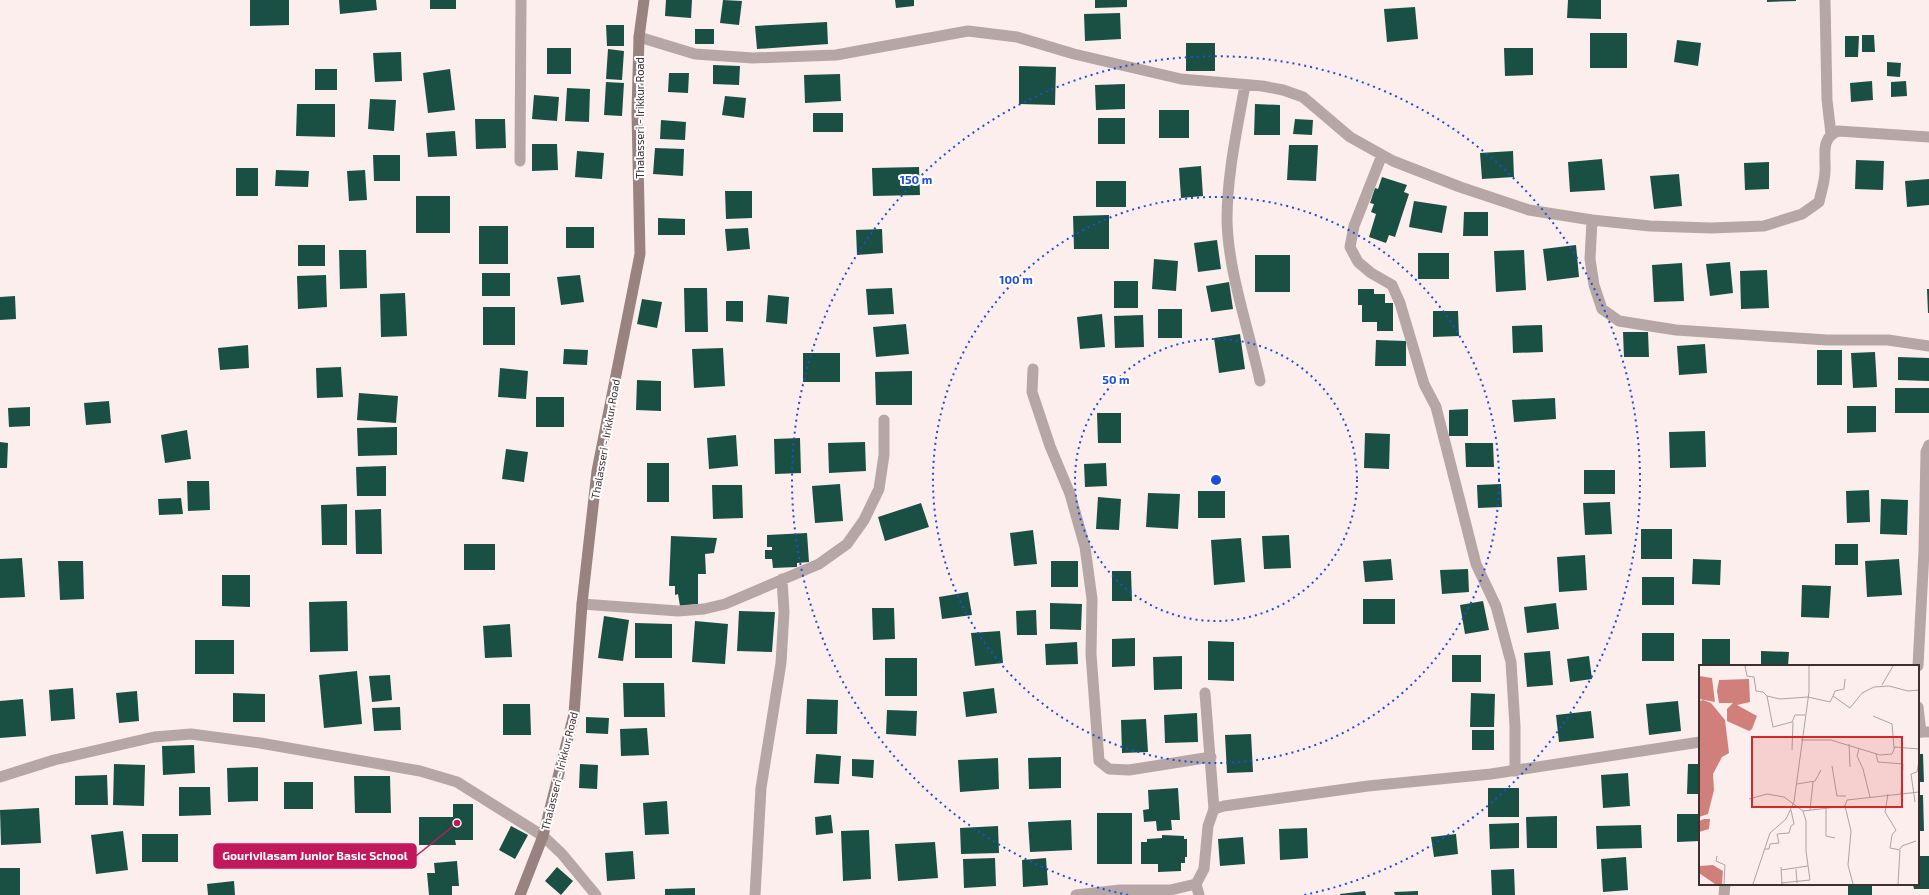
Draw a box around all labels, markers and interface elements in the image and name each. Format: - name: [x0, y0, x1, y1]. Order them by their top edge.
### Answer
- street label: Thalasseri - Irikkur Road: [633, 57, 646, 179]
- text: 150 m: [900, 172, 932, 186]
- text: 100 m: [999, 272, 1033, 286]
- text: 50 m: [1102, 372, 1130, 386]
- street label: Thalasseri - Irikkur Road: [588, 378, 622, 500]
- centre of rings: [1209, 473, 1223, 487]
- inset map: [1699, 665, 1919, 885]
- street label: Thalasseri - Irikkur Road: [538, 710, 580, 832]
- callout: Gourivilasam Junior Basic School: [214, 844, 416, 868]
- text: Gourivilasam Junior Basic School: [222, 848, 408, 862]

